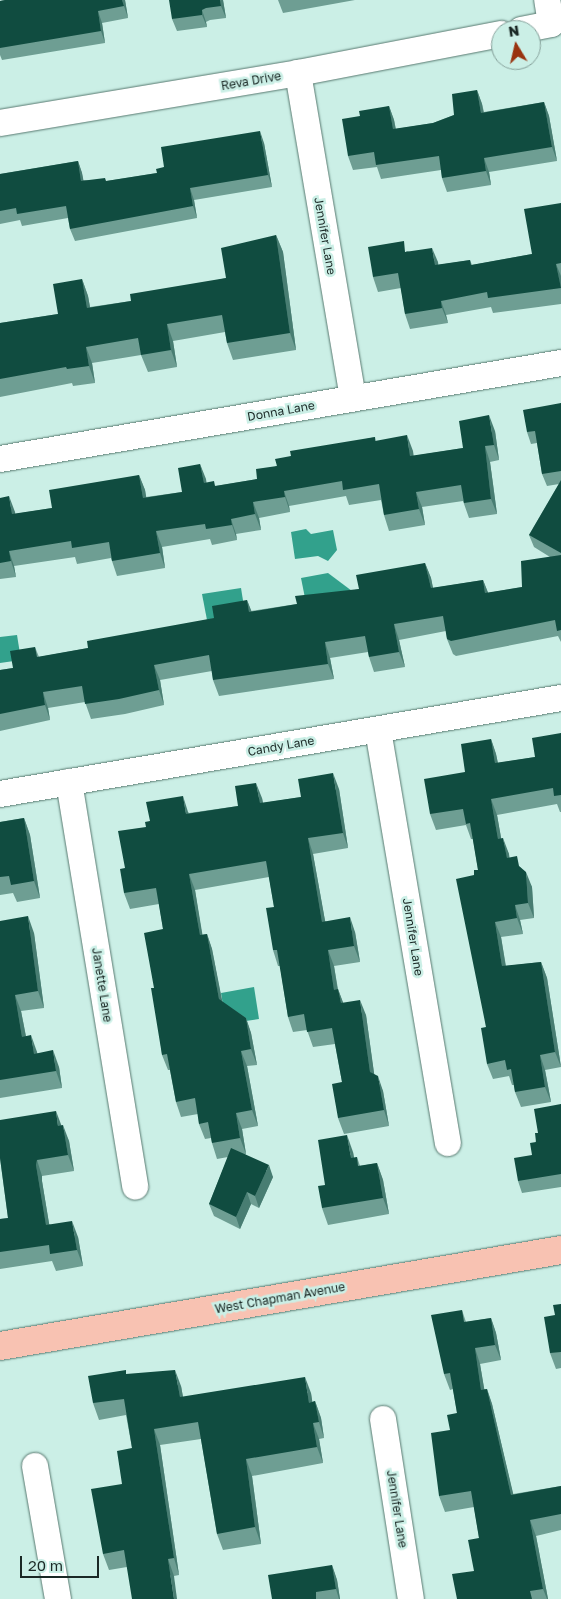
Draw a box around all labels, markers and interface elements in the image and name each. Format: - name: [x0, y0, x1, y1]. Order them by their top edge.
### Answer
- north arrow: [491, 20, 541, 70]
- text: N: [507, 21, 520, 40]
- street label: Reva Drive: [220, 69, 282, 93]
- street label: Jennifer Lane: [311, 196, 339, 276]
- street label: Donna Lane: [246, 398, 316, 424]
- street label: Candy Lane: [247, 733, 315, 759]
- street label: Jennifer Lane: [400, 897, 426, 977]
- street label: Janette Lane: [89, 947, 115, 1023]
- street label: West Chapman Avenue: [214, 1279, 346, 1317]
- street label: Jennifer Lane: [384, 1469, 410, 1549]
- scale bar: [22, 1546, 101, 1578]
- text: 20 m: [28, 1556, 63, 1574]

